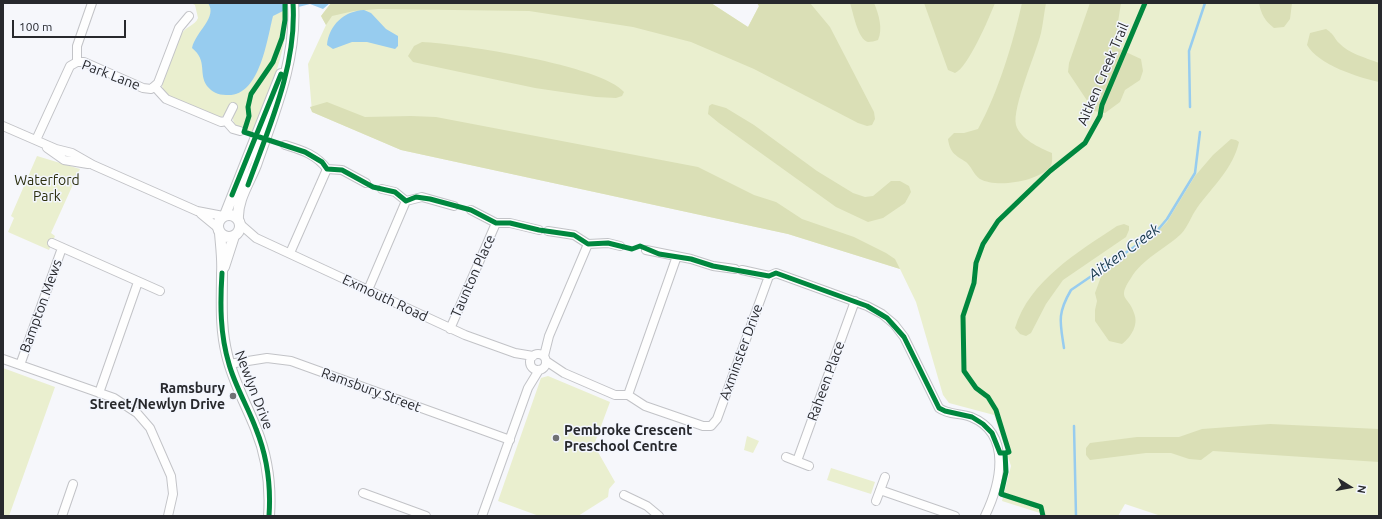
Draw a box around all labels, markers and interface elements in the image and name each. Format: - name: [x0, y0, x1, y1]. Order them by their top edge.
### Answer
- scale bar: [14, 12, 128, 38]
- text: 100 m: [19, 20, 52, 33]
- street label: Aitken Creek Trail: [1074, 20, 1132, 128]
- street label: Park Lane: [79, 56, 143, 94]
- park label: Waterford Park: [14, 172, 80, 204]
- water label: Aitken Creek: [1085, 220, 1163, 284]
- street label: Taunton Place: [447, 232, 499, 320]
- street label: Bampton Mews: [16, 257, 66, 355]
- street label: Exmouth Road: [340, 271, 430, 325]
- street label: Axminster Drive: [716, 302, 766, 402]
- street label: Raheen Place: [804, 339, 848, 423]
- street label: Newlyn Drive: [231, 348, 277, 432]
- street label: Ramsbury Street: [319, 364, 423, 416]
- place label: Ramsbury Street/Newlyn Drive: [90, 380, 225, 412]
- marker: Ramsbury Street/Newlyn Drive: [228, 391, 238, 401]
- place label: Pembroke Crescent Preschool Centre: [564, 422, 692, 454]
- marker: Pembroke Crescent Preschool Centre: [551, 433, 561, 443]
- north arrow: [1330, 467, 1370, 507]
- text: N: [1355, 484, 1368, 494]

